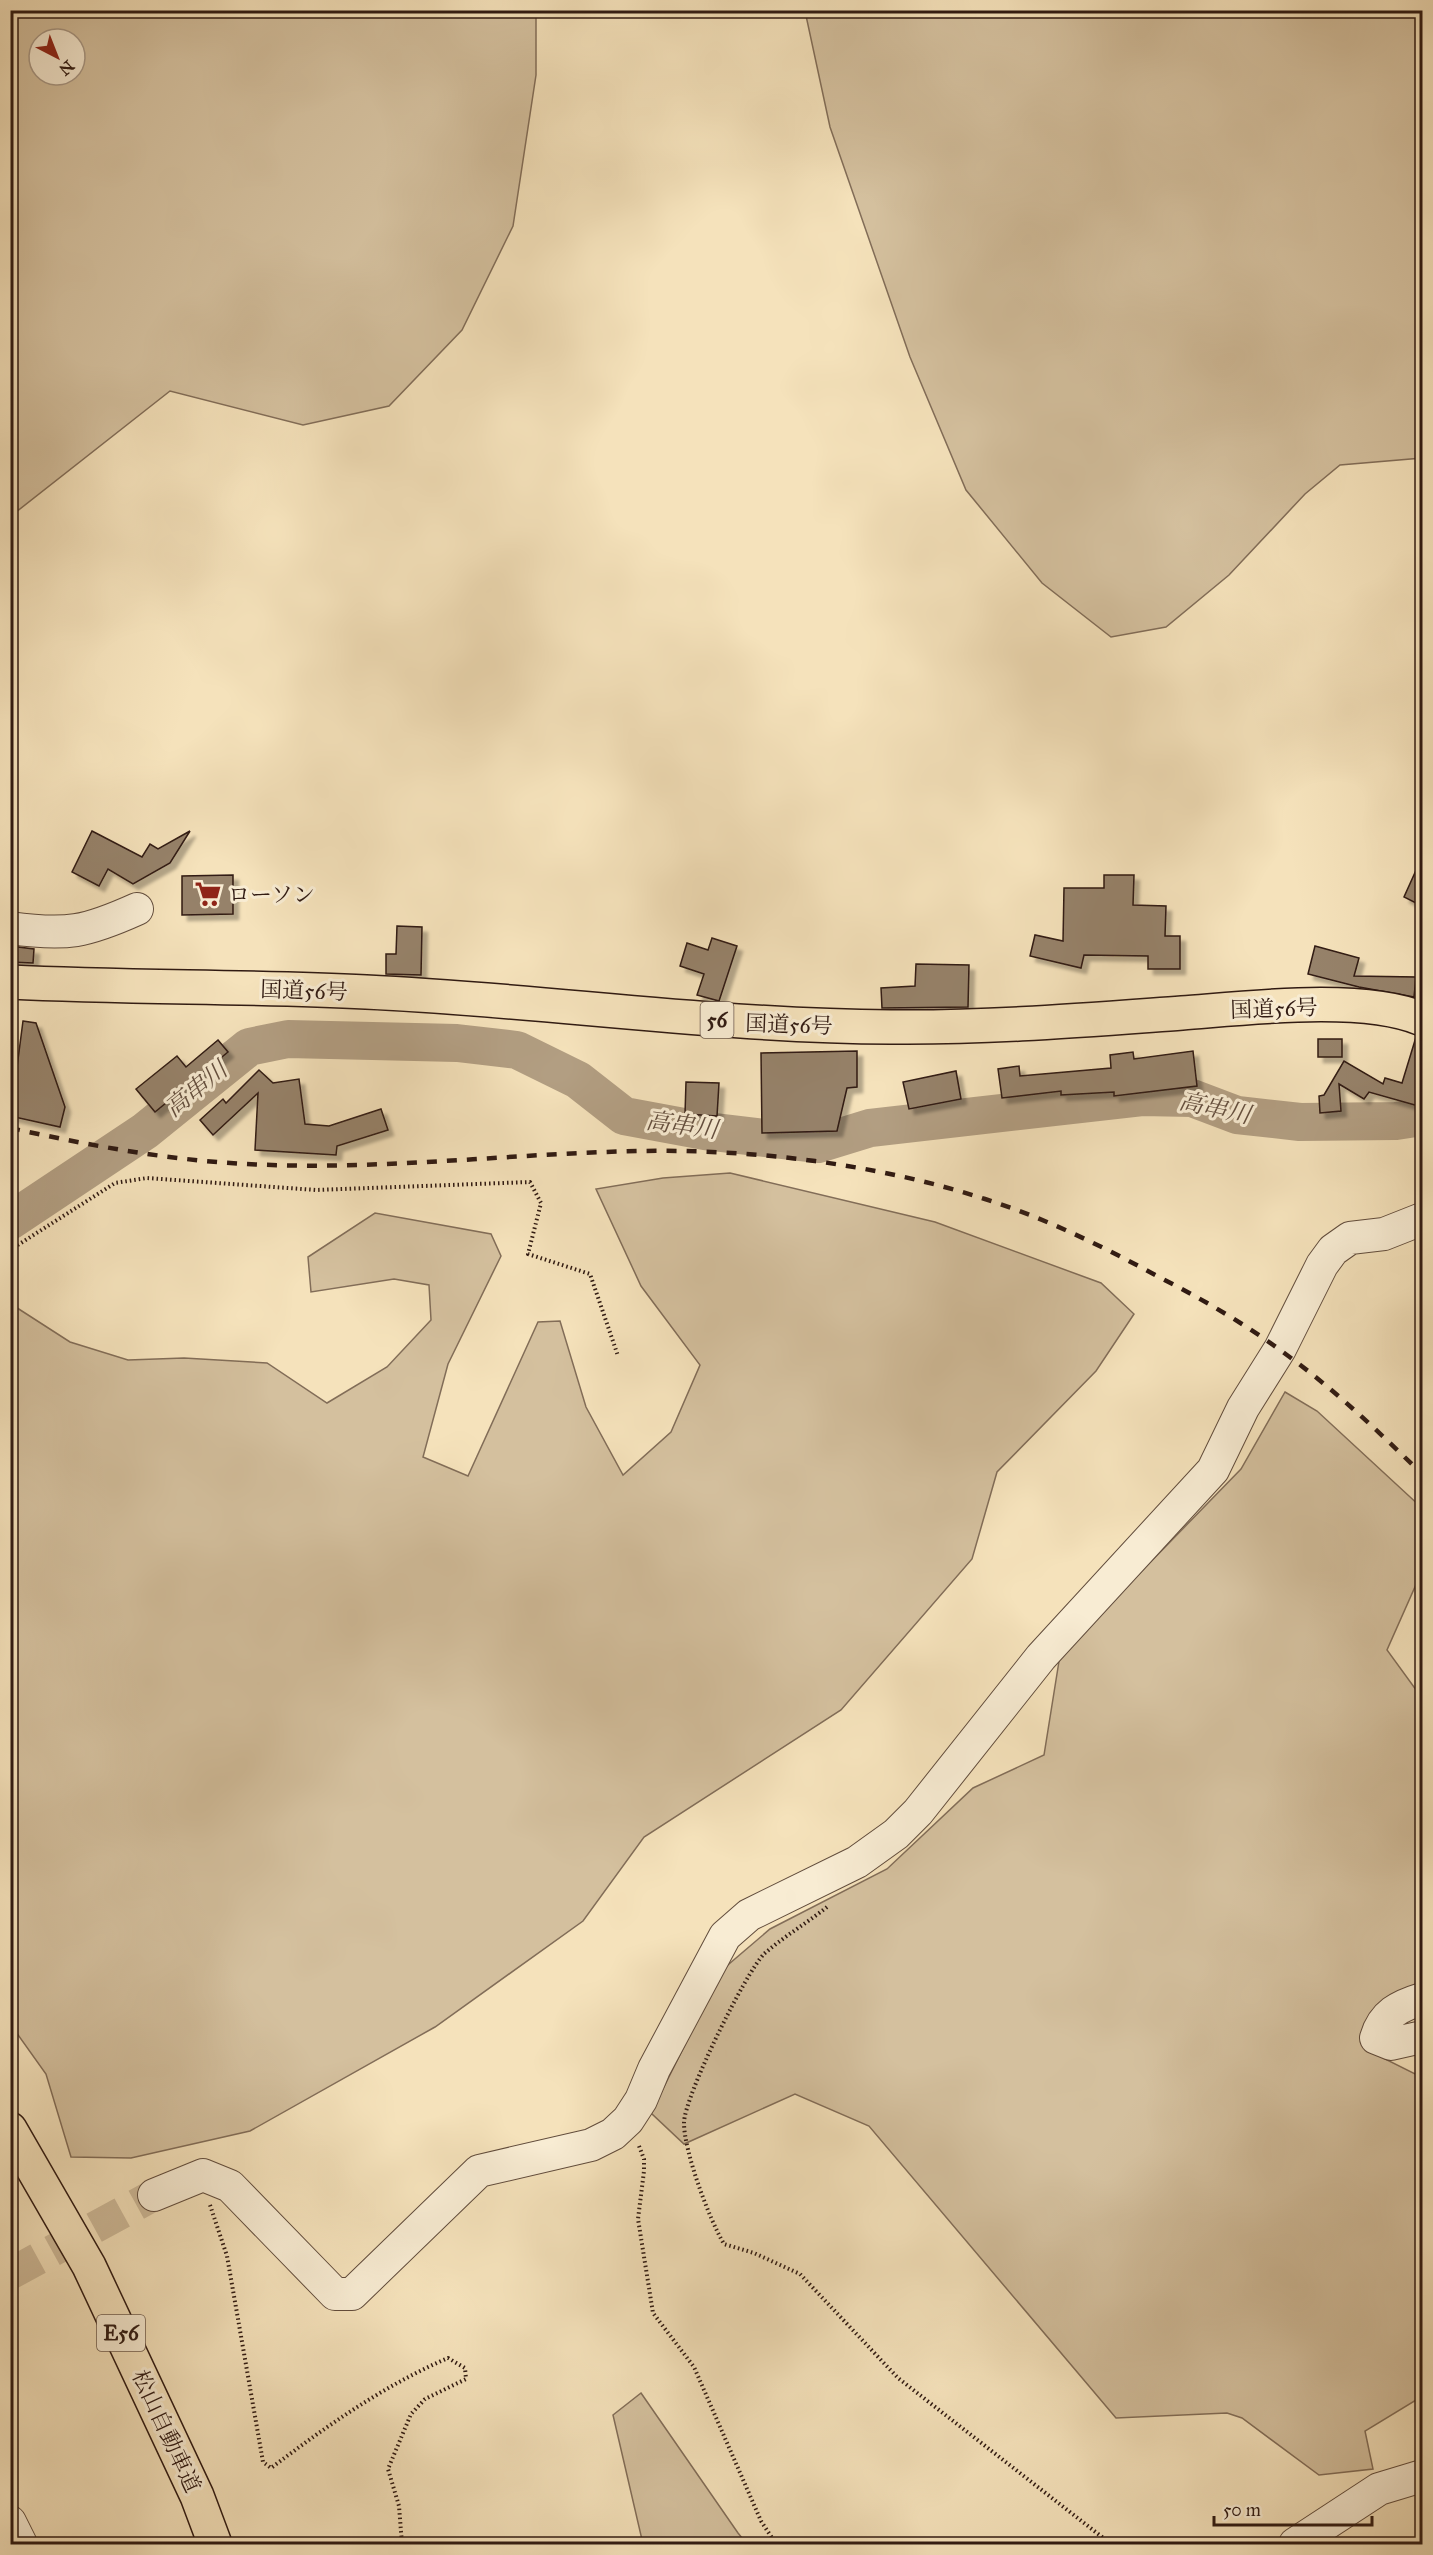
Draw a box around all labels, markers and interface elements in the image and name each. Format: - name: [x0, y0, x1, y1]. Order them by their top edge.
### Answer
- north arrow: [27, 27, 87, 87]
- text: N: [55, 56, 78, 80]
- supermarket icon: ローソン: [193, 879, 223, 909]
- place label: ローソン: [228, 881, 315, 908]
- street label: 国道56号: [260, 975, 348, 1006]
- street label: 国道56号: [1230, 993, 1318, 1024]
- road number: 56: [700, 1002, 734, 1038]
- street label: 国道56号: [745, 1009, 833, 1040]
- water label: 高串川: [159, 1053, 236, 1123]
- water label: 高串川: [1177, 1086, 1256, 1131]
- water label: 高串川: [644, 1105, 723, 1145]
- road number: E56: [97, 2315, 145, 2351]
- street label: 松山自動車道: [126, 2366, 207, 2497]
- scale bar: [1214, 2489, 1372, 2527]
- text: 50 m: [1223, 2499, 1261, 2521]

